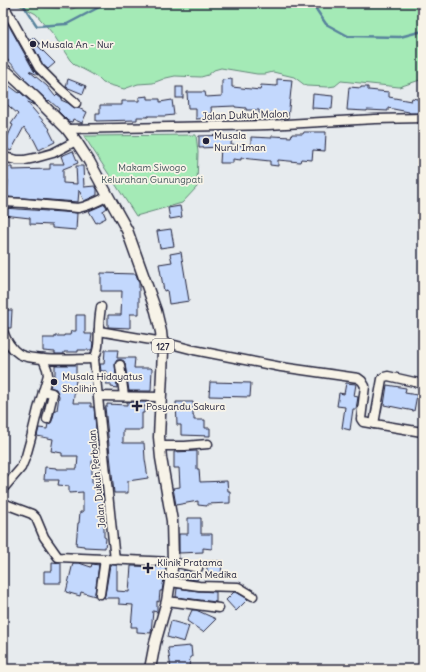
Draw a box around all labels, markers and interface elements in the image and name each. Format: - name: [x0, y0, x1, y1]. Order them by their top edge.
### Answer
- place label: Musala An - Nur: [41, 38, 114, 51]
- marker: Musala An - Nur: [28, 39, 38, 49]
- street label: Jalan Dukuh Malon: [202, 107, 289, 123]
- place label: Musala Nurul Iman: [214, 129, 266, 154]
- marker: Musala Nurul Iman: [201, 136, 211, 146]
- park label: Makam Siwogo Kelurahan Gunungpati: [101, 161, 203, 186]
- road number: 127: [152, 339, 174, 353]
- place label: Musala Hidayatus Sholihin: [62, 370, 143, 395]
- marker: Musala Hidayatus Sholihin: [49, 377, 59, 387]
- marker: Posyandu Sakura: [131, 400, 143, 412]
- place label: Posyandu Sakura: [146, 400, 225, 413]
- street label: Jalan Dukuh Perbalan: [85, 429, 109, 529]
- place label: Klinik Pratama Khasanah Medika: [157, 556, 237, 581]
- marker: Klinik Pratama Khasanah Medika: [142, 562, 154, 574]

